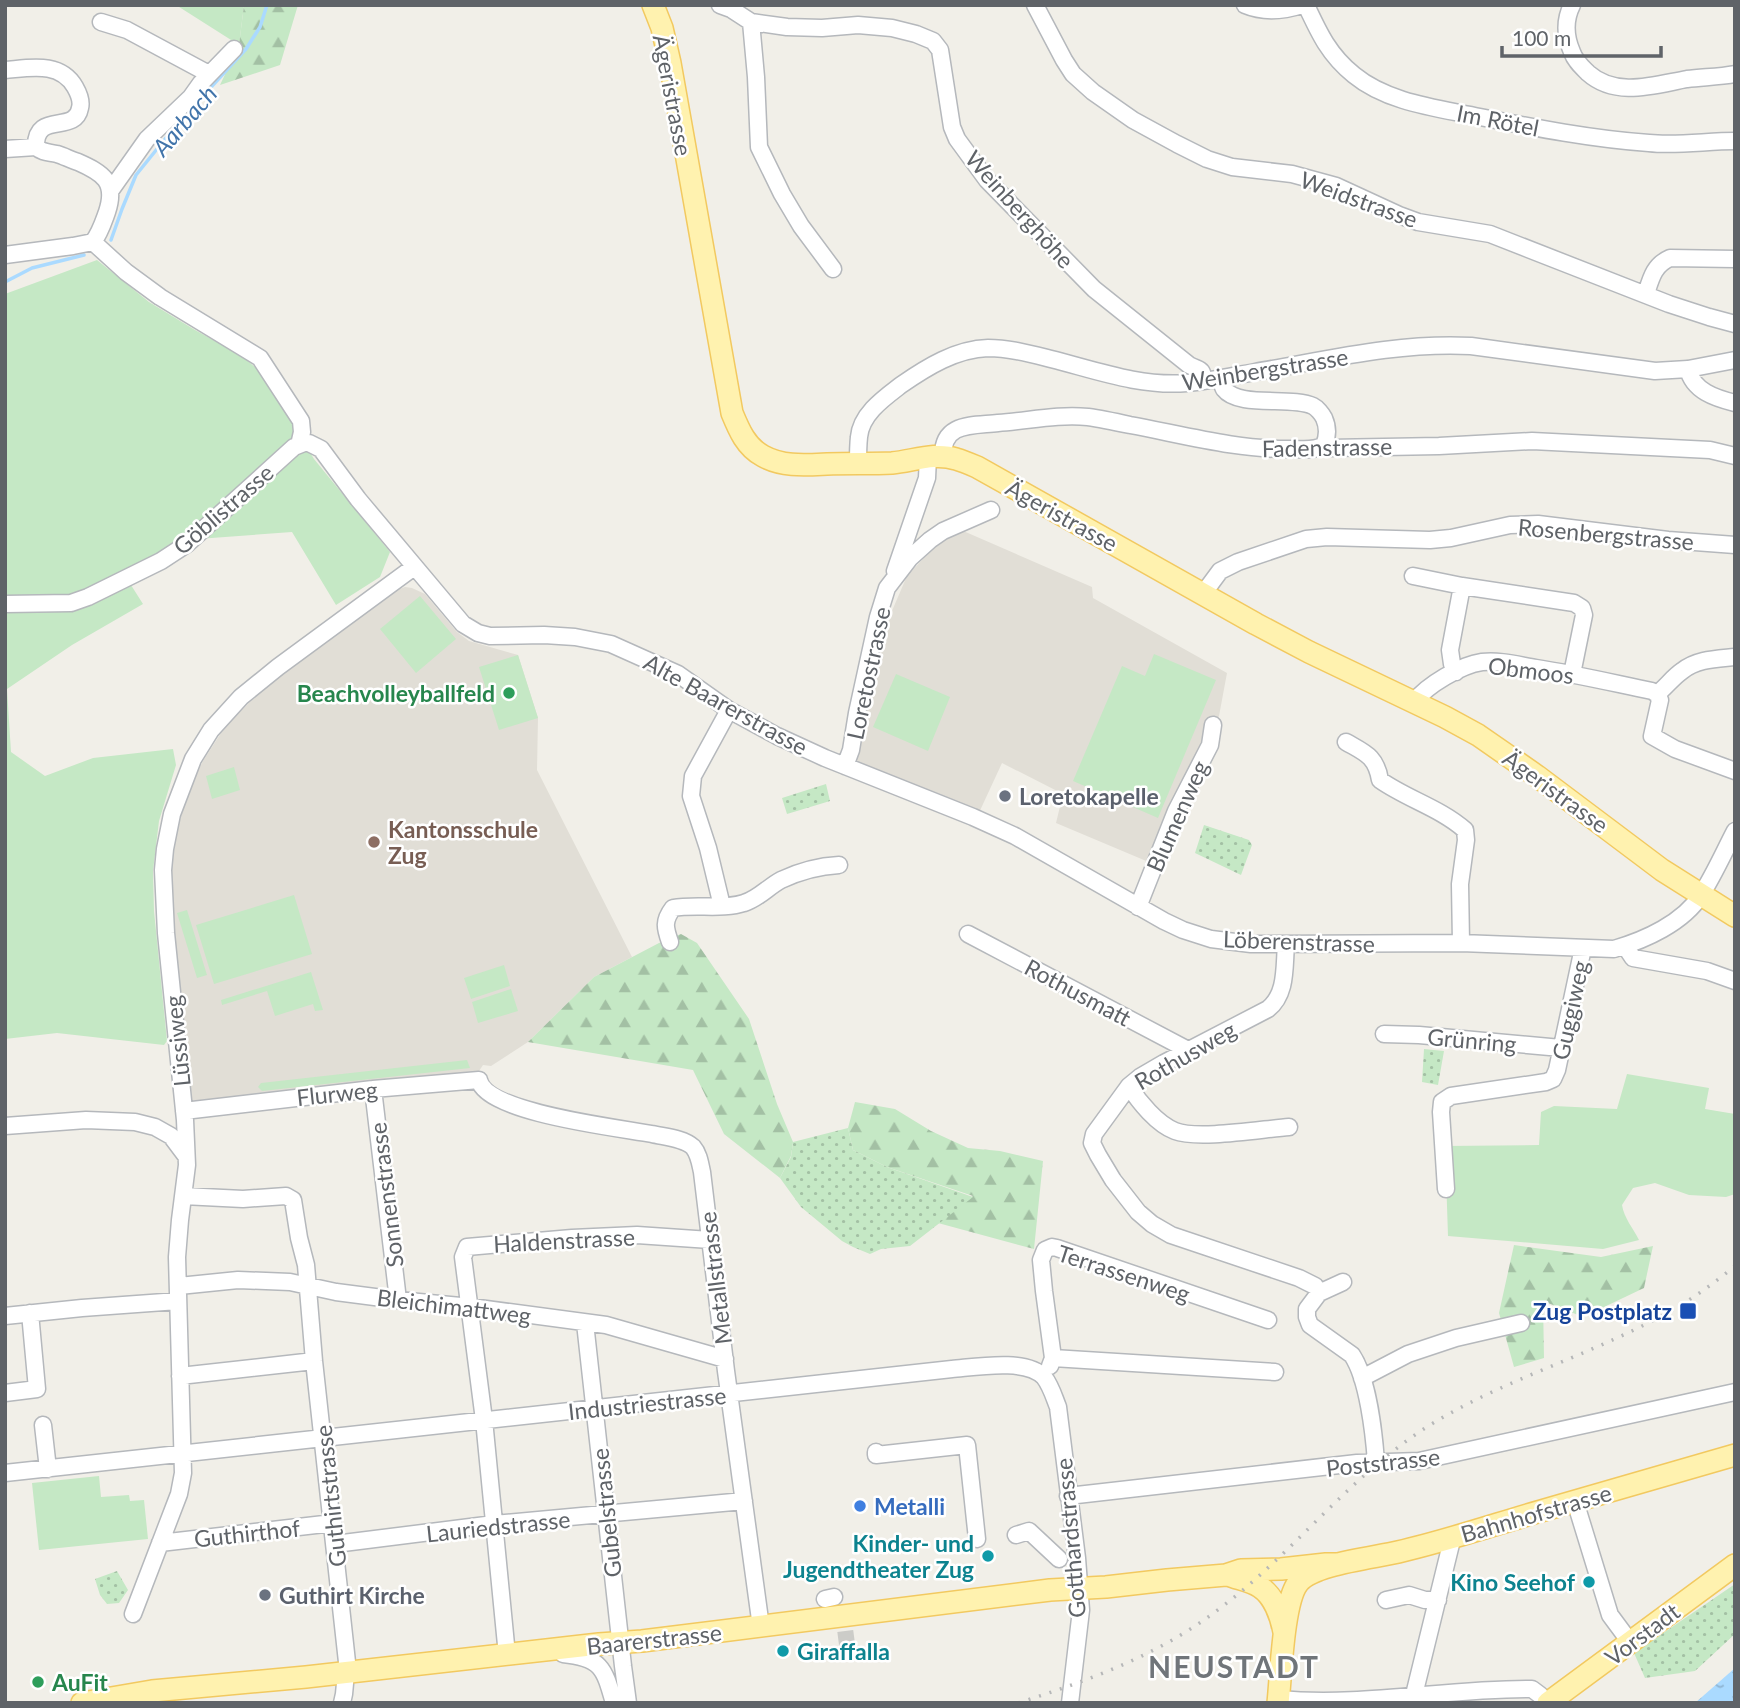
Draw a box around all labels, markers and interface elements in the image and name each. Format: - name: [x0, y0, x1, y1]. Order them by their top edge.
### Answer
- scale bar: [1502, 14, 1661, 58]
- text: 100 m: [1512, 25, 1571, 50]
- street label: Ägeristrasse: [647, 32, 699, 158]
- water label: Aarbach: [145, 79, 222, 162]
- street label: Im Rötel: [1454, 98, 1542, 142]
- street label: Weinberghöhe: [960, 144, 1080, 274]
- street label: Weidstrasse: [1296, 165, 1422, 233]
- street label: Weinbergstrasse: [1180, 342, 1350, 396]
- street label: Fadenstrasse: [1261, 432, 1393, 462]
- street label: Göblistrasse: [167, 458, 279, 560]
- street label: Ägeristrasse: [1001, 473, 1123, 557]
- street label: Rosenbergstrasse: [1517, 512, 1695, 556]
- street label: Loretostrasse: [840, 604, 896, 742]
- street label: Alte Baarerstrasse: [639, 647, 813, 761]
- street label: Obmoos: [1487, 651, 1575, 689]
- place label: Beachvolleyballfeld: [297, 679, 495, 707]
- marker: Beachvolleyballfeld: [501, 685, 517, 701]
- street label: Ägeristrasse: [1498, 743, 1614, 839]
- street label: Blumenweg: [1140, 756, 1214, 876]
- place label: Loretokapelle: [1019, 782, 1159, 810]
- marker: Loretokapelle: [997, 788, 1013, 804]
- place label: Kantonsschule Zug: [388, 815, 538, 869]
- marker: Kantonsschule Zug: [366, 834, 382, 850]
- street label: Löberenstrasse: [1223, 924, 1375, 958]
- street label: Rothusmatt: [1020, 952, 1136, 1032]
- street label: Guggiweg: [1546, 958, 1594, 1062]
- street label: Lüssiweg: [158, 994, 196, 1088]
- street label: Rothusweg: [1129, 1015, 1241, 1095]
- street label: Grünring: [1426, 1022, 1518, 1058]
- street label: Flurweg: [295, 1075, 379, 1111]
- street label: Sonnenstrasse: [363, 1121, 409, 1269]
- street label: Metallstrasse: [693, 1210, 737, 1346]
- street label: Haldenstrasse: [492, 1222, 636, 1258]
- street label: Terrassenweg: [1054, 1238, 1194, 1308]
- street label: Bleichimattweg: [375, 1283, 533, 1329]
- place label: Zug Postplatz: [1533, 1297, 1672, 1325]
- marker: Zug Postplatz: [1678, 1301, 1698, 1321]
- street label: Industriestrasse: [567, 1381, 727, 1425]
- street label: Guthirtstrasse: [309, 1424, 351, 1568]
- street label: Poststrasse: [1325, 1442, 1441, 1482]
- street label: Gubelstrasse: [585, 1447, 627, 1579]
- street label: Gotthardstrasse: [1049, 1457, 1091, 1619]
- street label: Bahnhofstrasse: [1457, 1478, 1615, 1548]
- place label: Metalli: [874, 1492, 945, 1520]
- marker: Metalli: [852, 1498, 868, 1514]
- street label: Lauriedstrasse: [424, 1505, 572, 1547]
- street label: Guthirthof: [193, 1514, 301, 1552]
- place label: Kinder- und Jugendtheater Zug: [783, 1529, 974, 1583]
- marker: Kinder- und Jugendtheater Zug: [980, 1548, 996, 1564]
- place label: Kino Seehof: [1450, 1568, 1576, 1596]
- marker: Kino Seehof: [1581, 1574, 1597, 1590]
- place label: Guthirt Kirche: [279, 1581, 425, 1609]
- marker: Guthirt Kirche: [257, 1587, 273, 1603]
- street label: Vorstadt: [1599, 1597, 1685, 1671]
- street label: Baarerstrasse: [585, 1618, 723, 1660]
- place label: Giraffalla: [797, 1637, 890, 1665]
- marker: Giraffalla: [775, 1643, 791, 1659]
- district label: NEUSTADT: [1148, 1648, 1320, 1684]
- place label: AuFit: [51, 1668, 108, 1696]
- marker: AuFit: [30, 1674, 46, 1690]

